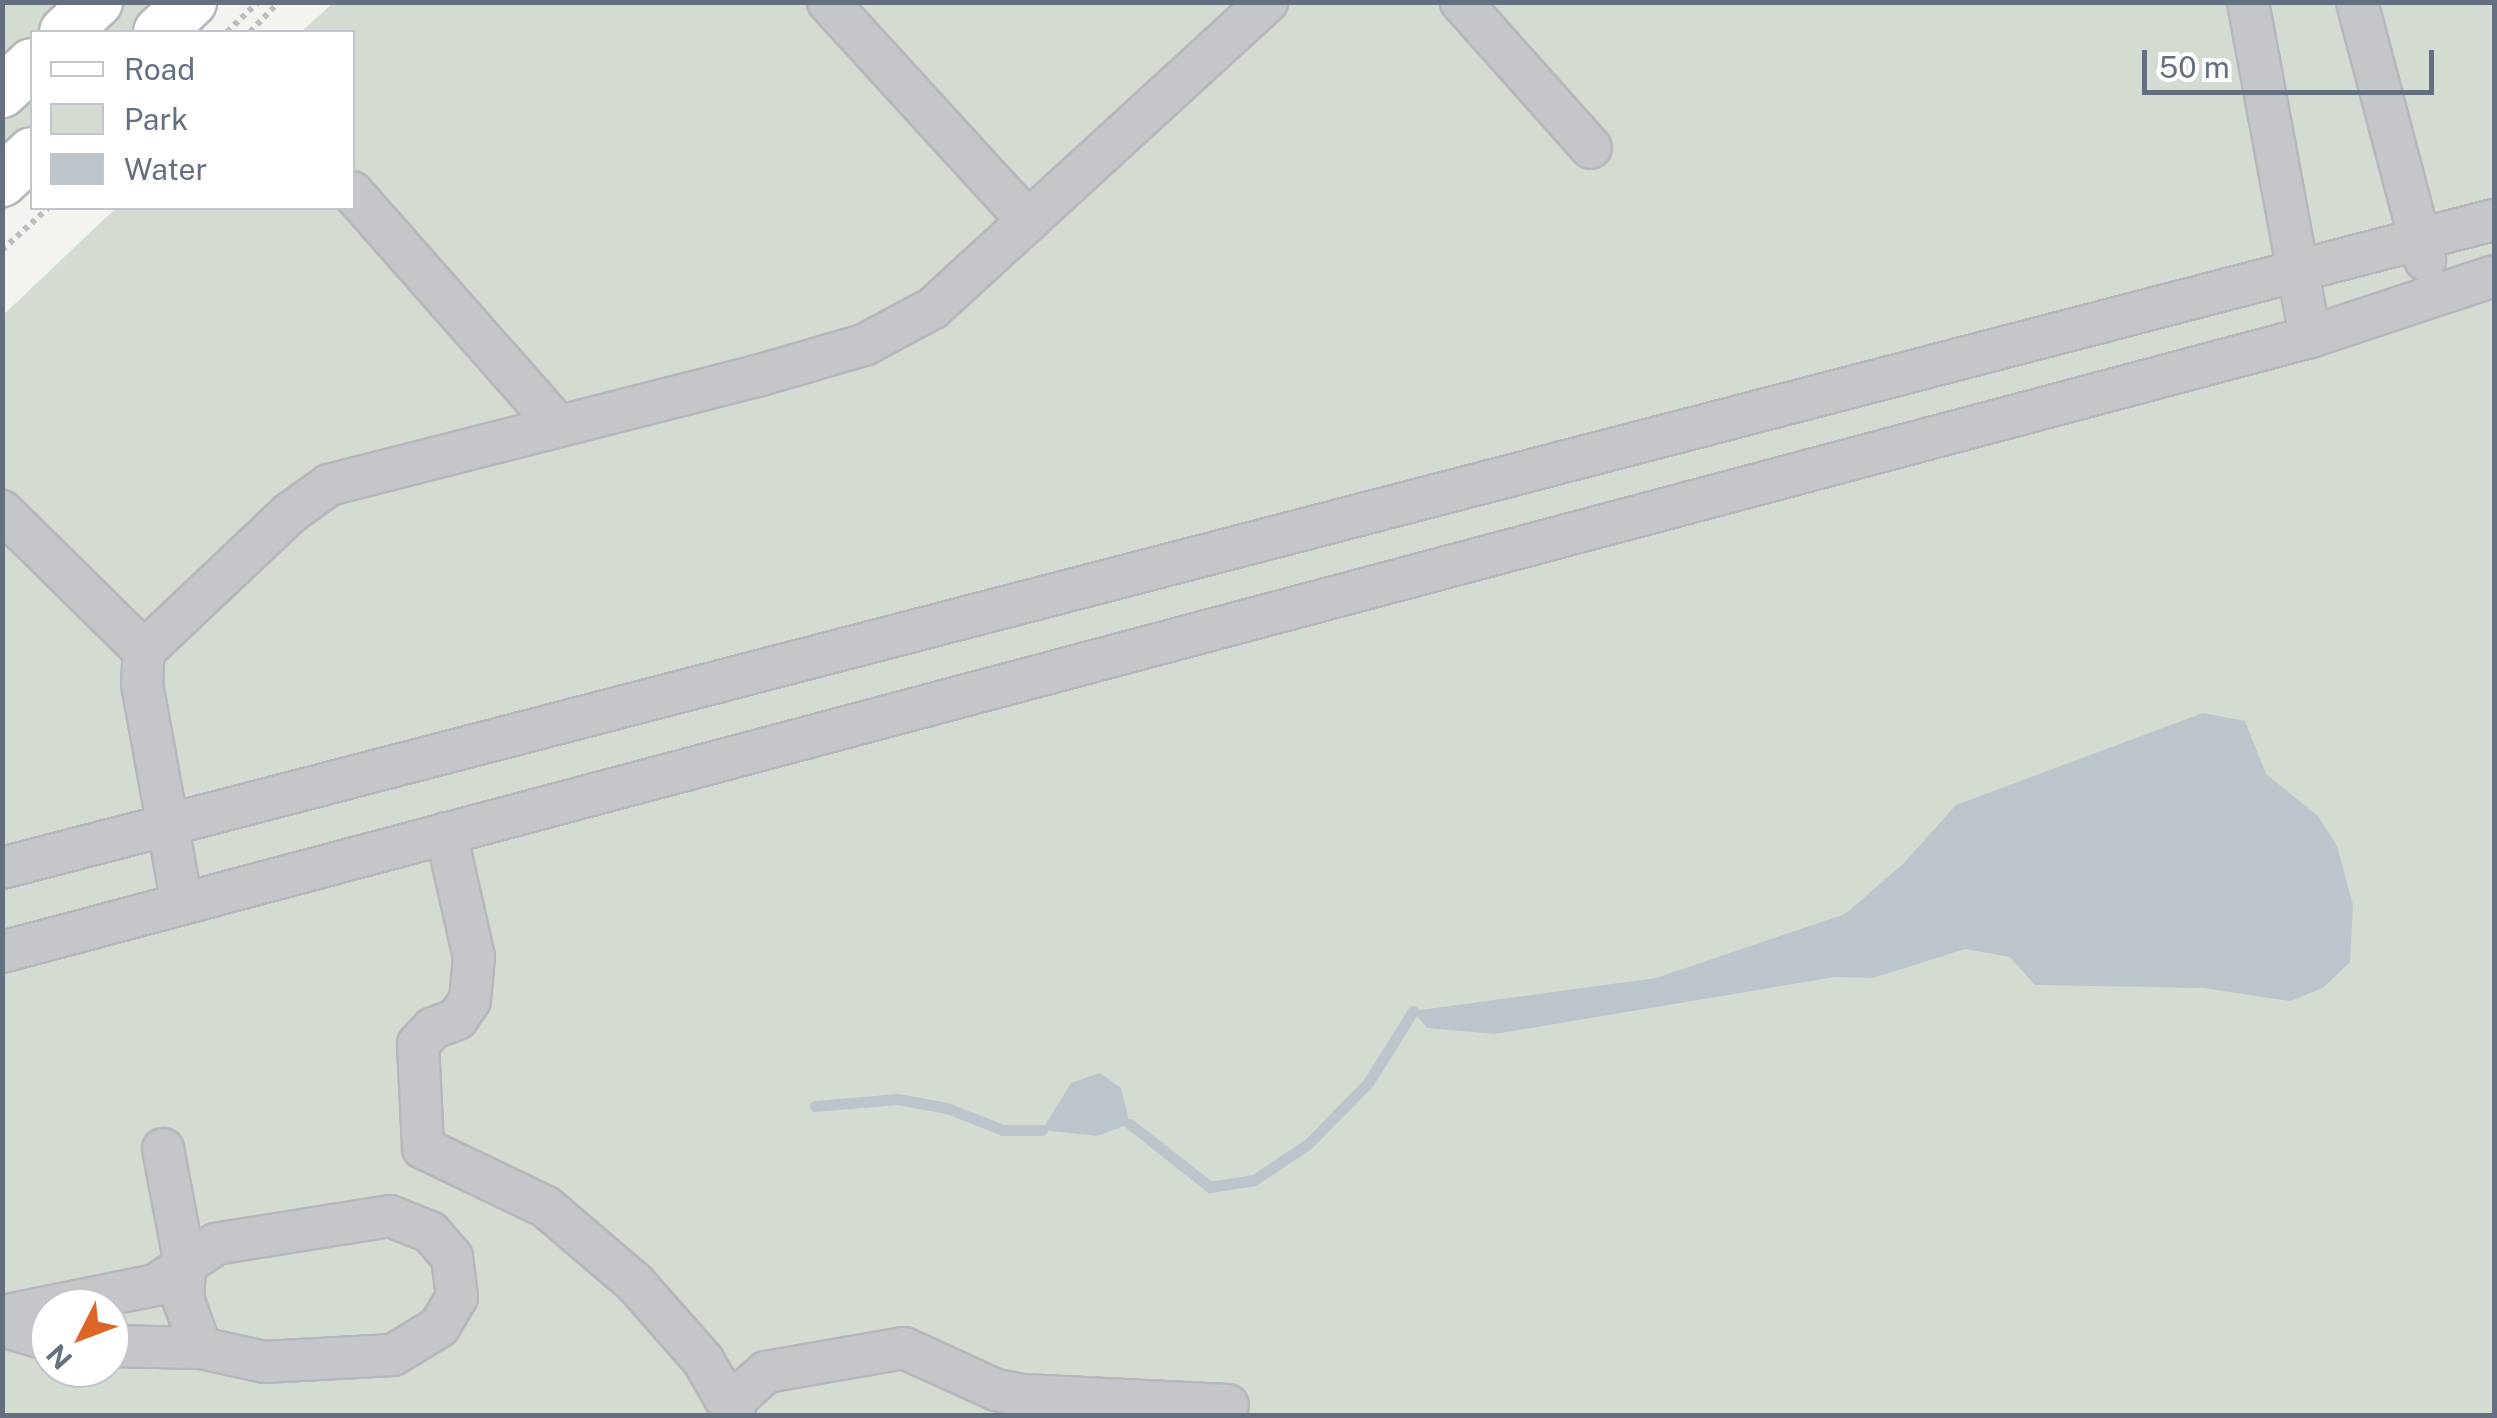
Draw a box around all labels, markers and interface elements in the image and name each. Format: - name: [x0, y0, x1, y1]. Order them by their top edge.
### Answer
- legend: [30, 30, 355, 210]
- scale bar: [2147, 30, 2440, 92]
- text: 50 m: [2159, 49, 2230, 85]
- text: Road: [124, 51, 195, 87]
- text: Park: [124, 101, 188, 137]
- text: Water: [124, 151, 207, 187]
- north arrow: [30, 1288, 130, 1388]
- text: N: [39, 1338, 78, 1376]

